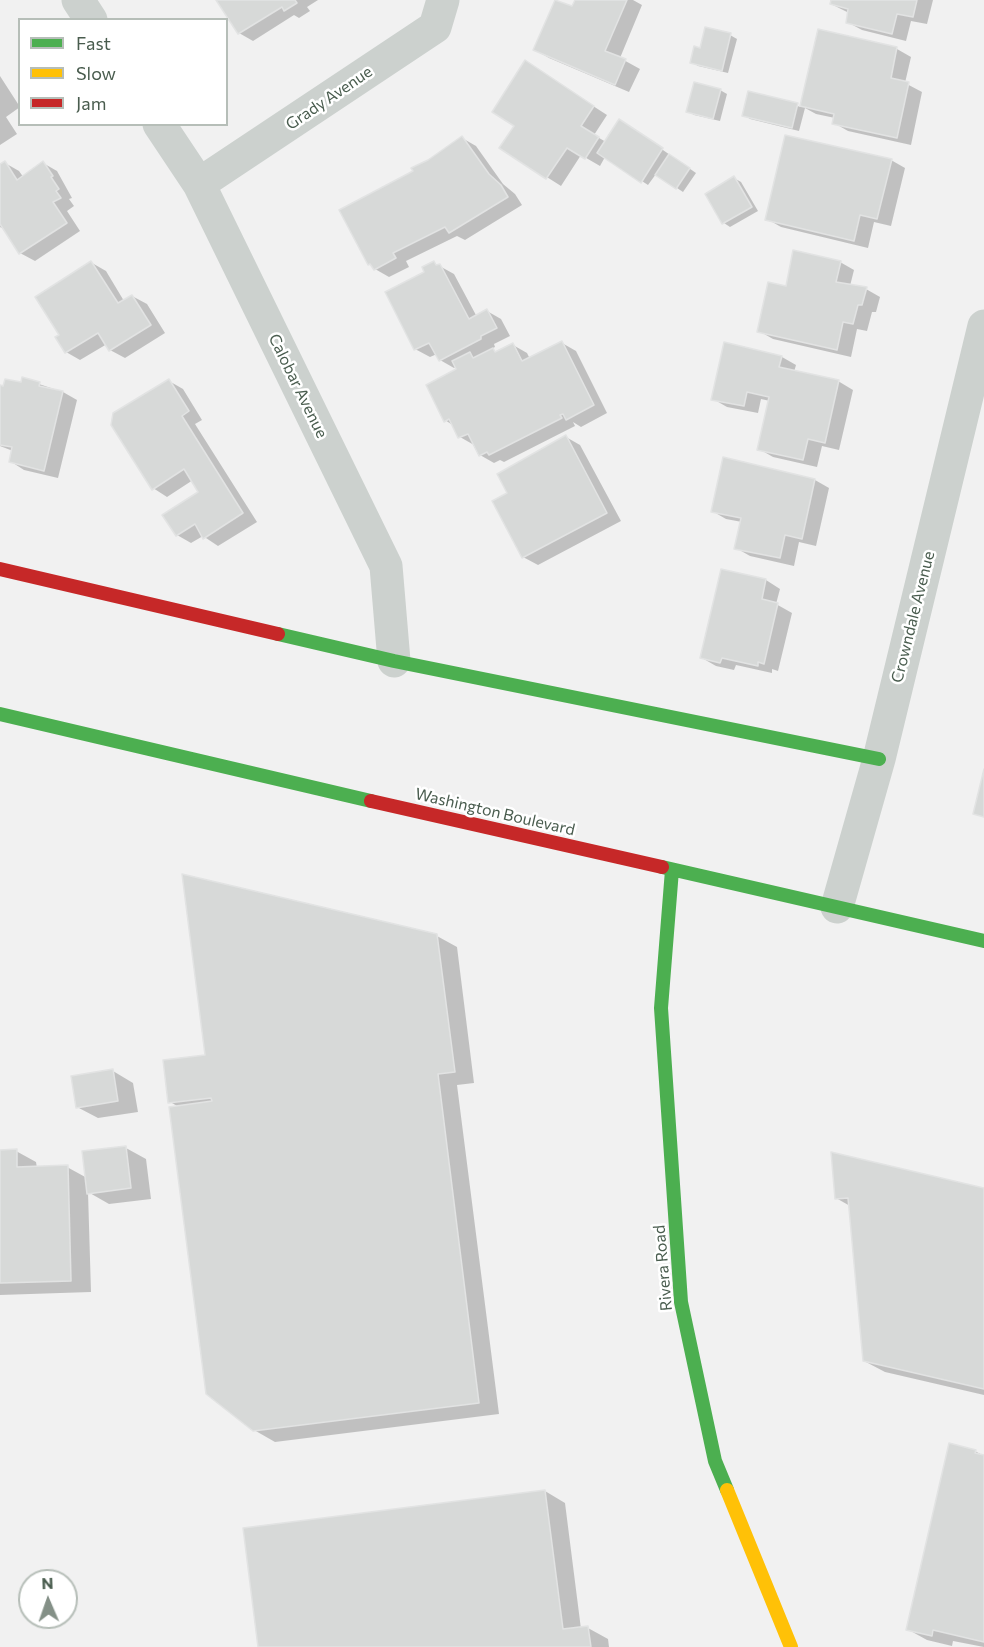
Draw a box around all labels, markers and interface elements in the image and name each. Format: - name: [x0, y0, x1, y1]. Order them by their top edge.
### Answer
- legend: [18, 18, 228, 126]
- text: Fast: [76, 32, 111, 54]
- text: Slow: [76, 62, 116, 84]
- street label: Grady Avenue: [282, 62, 376, 134]
- text: Jam: [76, 92, 106, 114]
- street label: Calobar Avenue: [264, 331, 332, 441]
- street label: Crowndale Avenue: [887, 549, 939, 685]
- street label: Washington Boulevard: [413, 784, 577, 840]
- street label: Rivera Road: [650, 1224, 676, 1312]
- north arrow: [18, 1569, 78, 1629]
- text: N: [41, 1573, 54, 1592]

